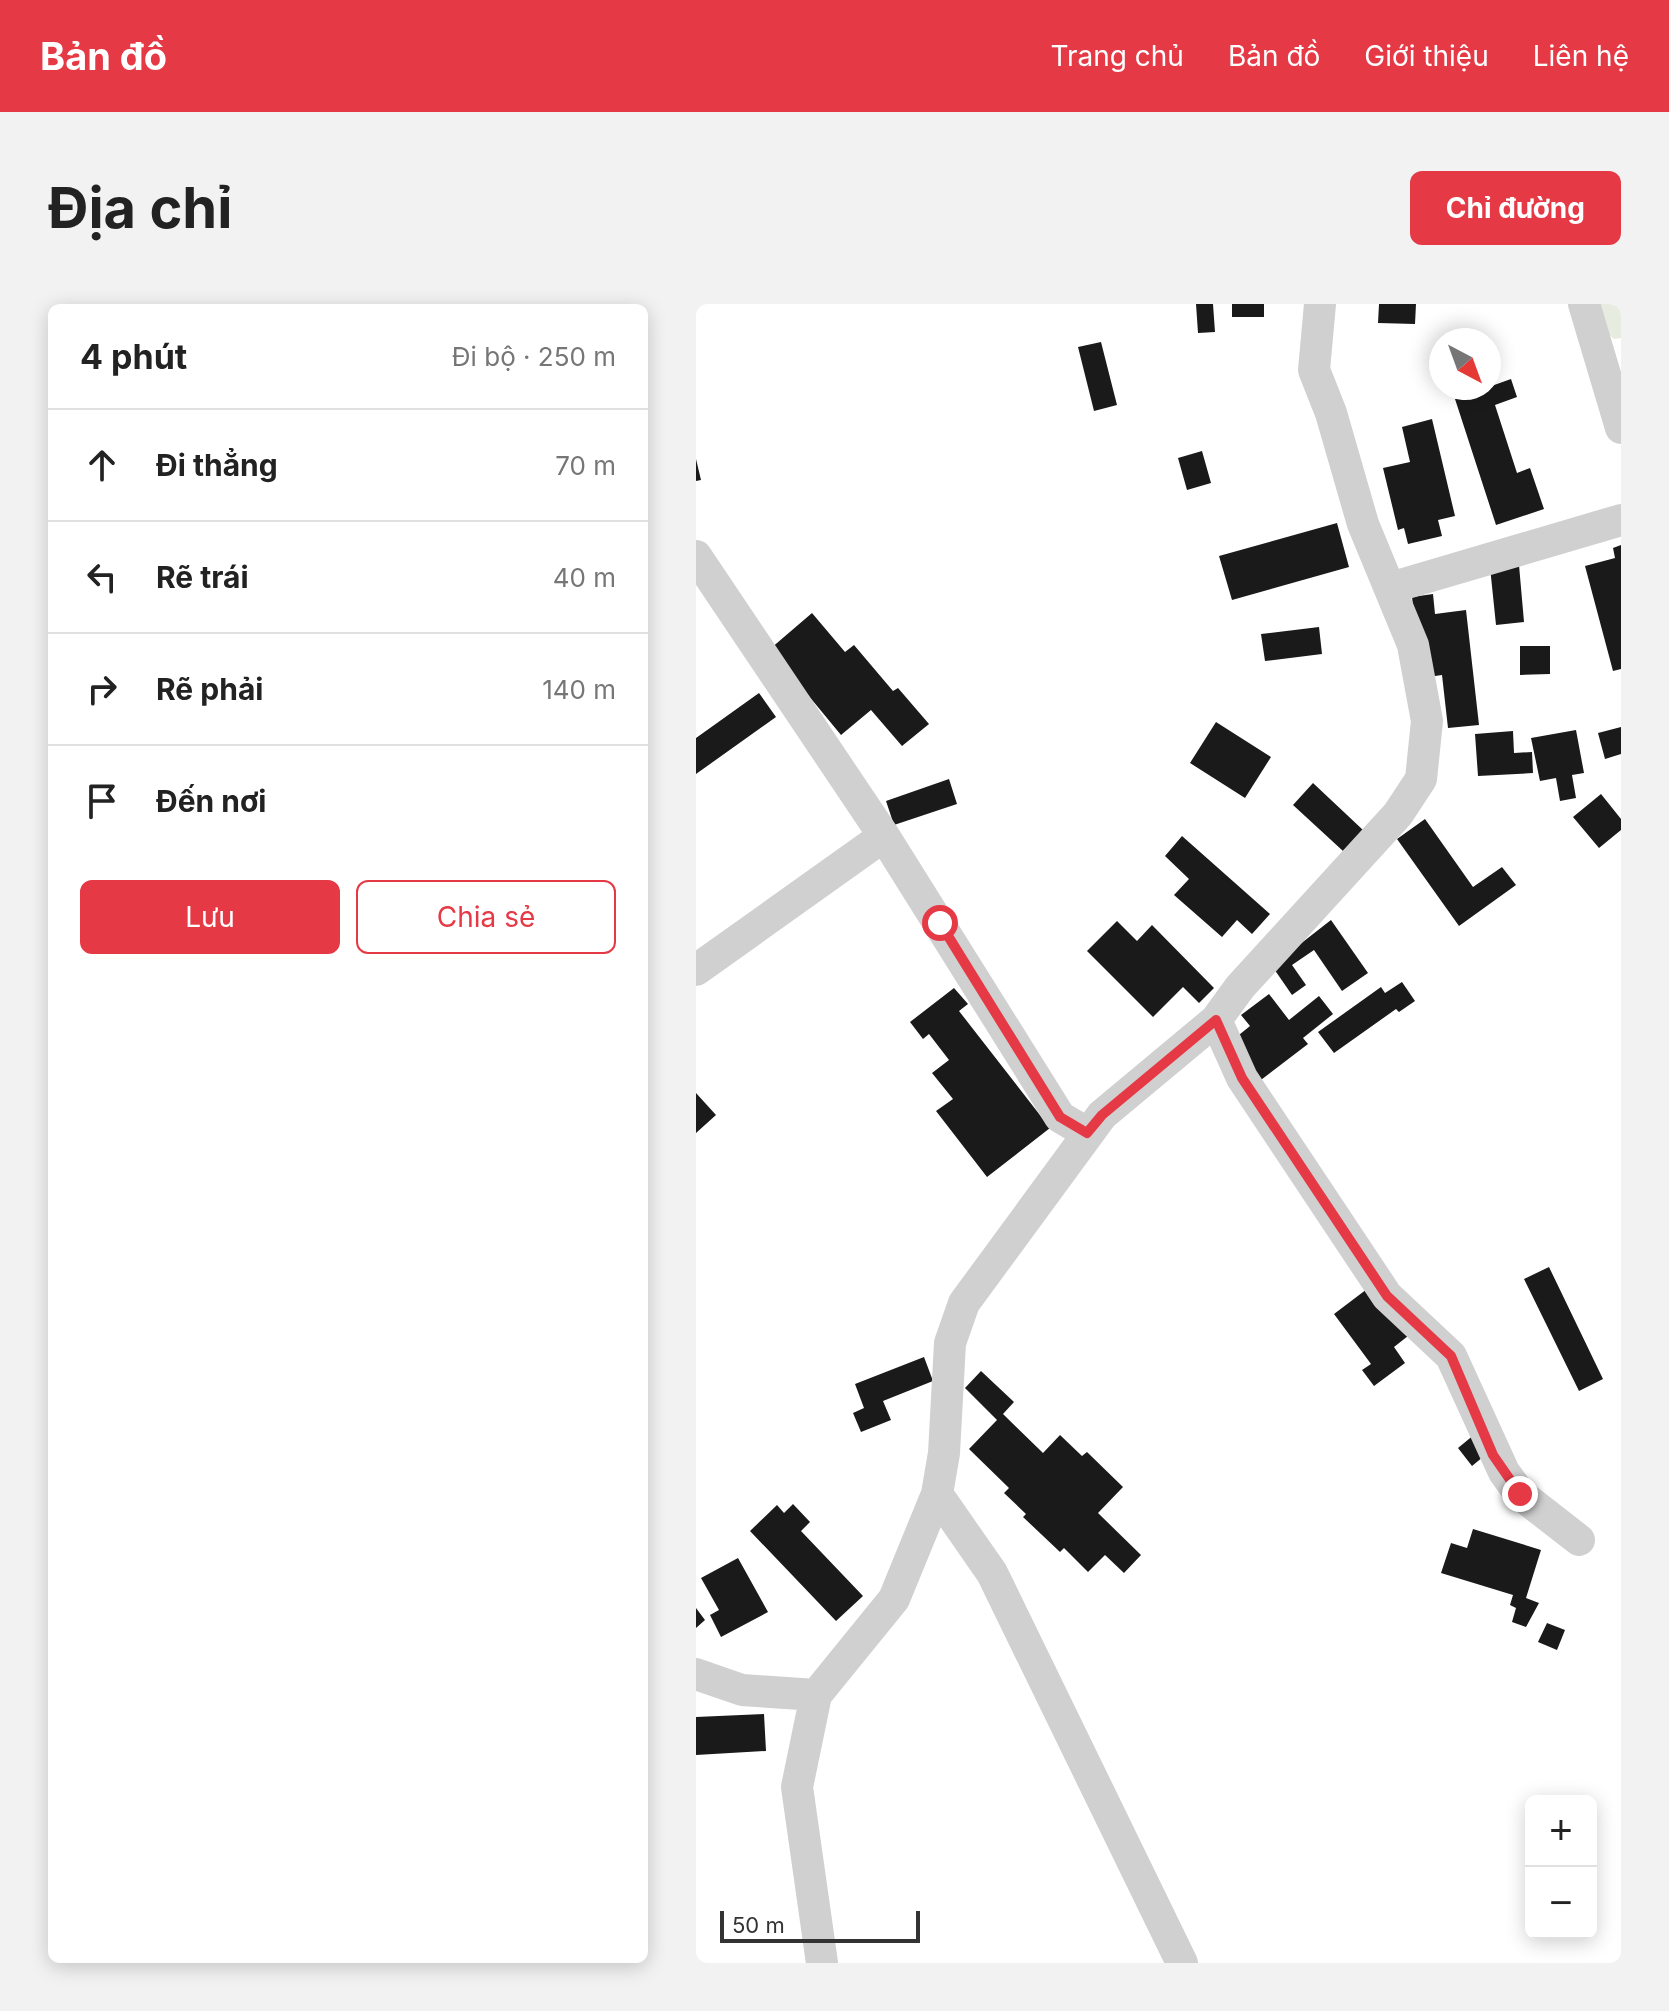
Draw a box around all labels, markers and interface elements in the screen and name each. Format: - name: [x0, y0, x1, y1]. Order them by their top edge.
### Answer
- text: Bản đồ: [40, 33, 167, 79]
- text: Trang chủ: [1050, 39, 1184, 73]
- text: Bản đồ: [1228, 39, 1320, 73]
- text: Giới thiệu: [1364, 39, 1489, 73]
- text: Liên hệ: [1533, 39, 1629, 73]
- button: Chỉ đường: [1410, 171, 1621, 245]
- text: Địa chỉ: [48, 174, 232, 242]
- north arrow: [1429, 328, 1501, 400]
- text: 4 phút: [80, 336, 187, 377]
- text: Đi bộ · 250 m: [452, 341, 616, 372]
- icon: ahead: [80, 443, 124, 487]
- text: Đi thẳng: [156, 447, 278, 483]
- text: 70 m: [555, 450, 616, 481]
- icon: left: [80, 555, 124, 599]
- text: Rẽ trái: [156, 559, 249, 595]
- text: 40 m: [553, 562, 616, 593]
- icon: right: [80, 667, 124, 711]
- text: Rẽ phải: [156, 671, 263, 707]
- text: 140 m: [542, 674, 616, 705]
- icon: arrive: [80, 779, 124, 823]
- text: Đến nơi: [156, 783, 266, 819]
- button: Lưu: [80, 880, 340, 954]
- button: Chia sẻ: [356, 880, 616, 954]
- route start: [922, 905, 958, 941]
- route end: [1502, 1476, 1538, 1512]
- map controls: [1525, 1795, 1597, 1939]
- button: +: [1525, 1795, 1597, 1867]
- button: −: [1525, 1867, 1597, 1939]
- scale bar: [720, 1907, 920, 1943]
- text: 50 m: [732, 1912, 785, 1938]

